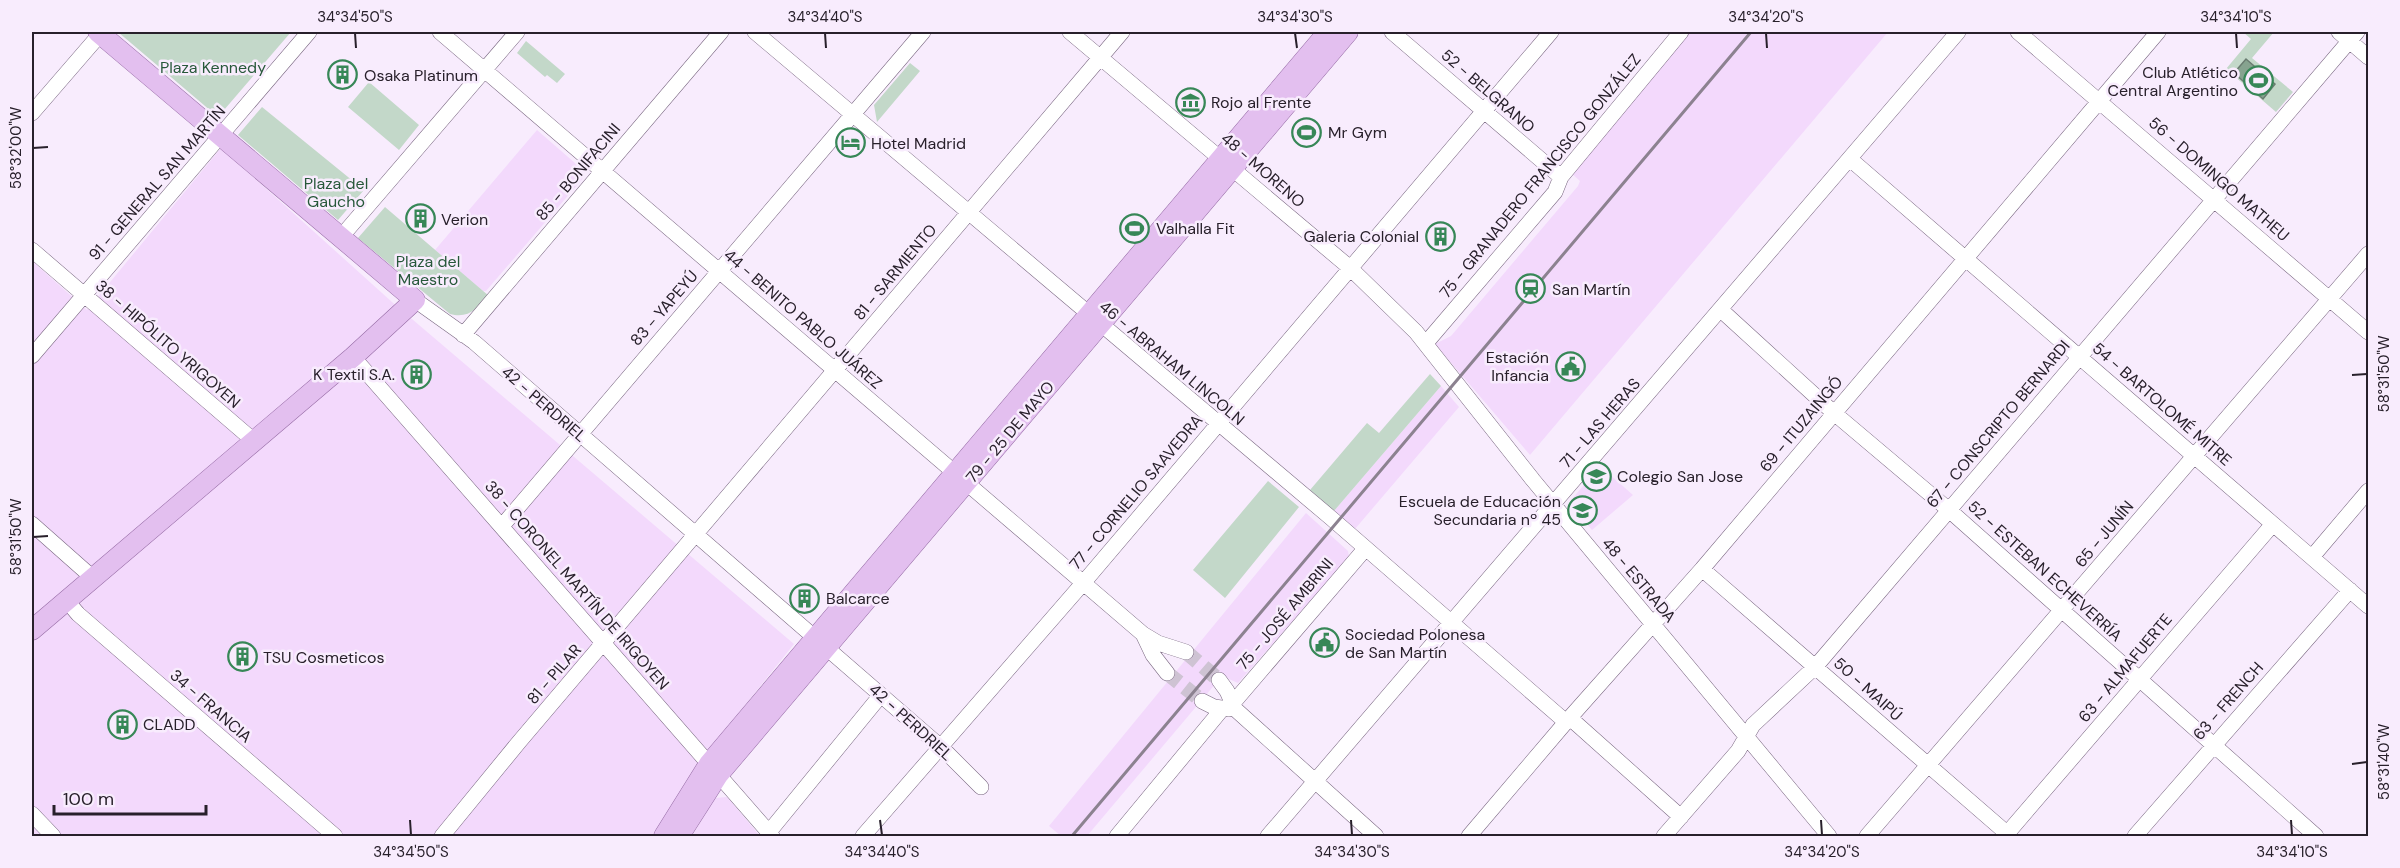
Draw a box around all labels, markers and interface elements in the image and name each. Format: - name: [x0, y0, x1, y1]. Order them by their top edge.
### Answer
- text: 34°34'50"S: [317, 7, 393, 27]
- text: 34°34'40"S: [787, 7, 863, 27]
- text: 34°34'30"S: [1257, 7, 1333, 27]
- text: 34°34'20"S: [1728, 7, 1804, 27]
- text: 34°34'10"S: [2200, 7, 2272, 27]
- street label: 52 - BELGRANO: [1437, 44, 1539, 138]
- street label: 75 - GRANADERO FRANCISCO GONZÁLEZ: [1435, 50, 1645, 302]
- park label: Plaza Kennedy: [160, 57, 266, 78]
- building icon: Osaka Platinum: [327, 59, 359, 91]
- place label: Club Atlético Central Argentino: [2108, 62, 2238, 101]
- place label: Osaka Platinum: [364, 65, 478, 86]
- sports icon: Club Atlético Central Argentino: [2243, 65, 2275, 97]
- museum icon: Rojo al Frente: [1174, 86, 1206, 118]
- place label: Rojo al Frente: [1211, 92, 1311, 113]
- street label: 91 - GENERAL SAN MARTÍN: [84, 101, 230, 265]
- text: 58°32'00"W: [6, 106, 26, 189]
- street label: 56 - DOMINGO MATHEU: [2144, 112, 2294, 246]
- sports icon: Mr Gym: [1291, 116, 1323, 148]
- street label: 85 - BONIFACINI: [531, 119, 625, 225]
- place label: Mr Gym: [1328, 122, 1387, 143]
- hotel icon: Hotel Madrid: [834, 127, 866, 159]
- street label: 48 - MORENO: [1217, 128, 1309, 212]
- place label: Hotel Madrid: [871, 133, 966, 154]
- park label: Plaza del Gaucho: [304, 173, 368, 212]
- building icon: Verion: [404, 203, 436, 235]
- place label: Verion: [441, 209, 488, 230]
- sports icon: Valhalla Fit: [1119, 212, 1151, 244]
- place label: Valhalla Fit: [1156, 218, 1235, 239]
- street label: 81 - SARMIENTO: [849, 220, 941, 324]
- building icon: Galeria Colonial: [1424, 220, 1456, 252]
- place label: Galeria Colonial: [1303, 226, 1419, 247]
- street label: 44 - BENITO PABLO JUÁREZ: [719, 244, 887, 394]
- park label: Plaza del Maestro: [396, 251, 460, 290]
- street label: 83 - YAPEYÚ: [626, 266, 702, 350]
- station icon: San Martín: [1515, 273, 1547, 305]
- street label: 38 - HIPÓLITO YRIGOYEN: [91, 275, 245, 413]
- place label: San Martín: [1552, 279, 1631, 300]
- street label: 46 - ABRAHAM LINCOLN: [1095, 296, 1249, 430]
- text: 58°31'50"W: [2374, 335, 2394, 412]
- street label: 67 - CONSCRIPTO BERNARDI: [1922, 336, 2074, 512]
- street label: 54 - BARTOLOMÉ MITRE: [2088, 338, 2236, 470]
- place label: Estación Infancia: [1486, 347, 1549, 386]
- public building icon: Estación Infancia: [1554, 350, 1586, 382]
- building icon: K Textil S.A.: [400, 358, 432, 390]
- street label: 42 - PERDRIEL: [497, 361, 591, 447]
- place label: K Textil S.A.: [313, 364, 395, 385]
- street label: 69 - ITUZAINGÓ: [1755, 372, 1847, 476]
- street label: 71 - LAS HERAS: [1555, 374, 1645, 472]
- street label: 79 - 25 DE MAYO: [961, 377, 1059, 487]
- street label: 77 - CORNELIO SAAVEDRA: [1065, 410, 1207, 574]
- school or university icon: Colegio San Jose: [1580, 460, 1612, 492]
- place label: Colegio San Jose: [1617, 466, 1743, 487]
- street label: 38 - CORONEL MARTÍN DE IRIGOYEN: [480, 476, 674, 694]
- place label: Escuela de Educación Secundaria nº 45: [1399, 491, 1561, 530]
- school or university icon: Escuela de Educación Secundaria nº 45: [1566, 494, 1598, 526]
- street label: 52 - ESTEBAN ECHEVERRÍA: [1963, 496, 2127, 646]
- street label: 65 - JUNÍN: [2070, 496, 2138, 572]
- text: 58°31'50"W: [6, 498, 26, 575]
- street label: 48 - ESTRADA: [1597, 533, 1681, 627]
- street label: 75 - JOSÉ AMBRINI: [1232, 554, 1338, 674]
- building icon: Balcarce: [789, 582, 821, 614]
- place label: Balcarce: [826, 588, 890, 609]
- street label: 63 - ALMAFUERTE: [2073, 609, 2177, 727]
- place label: Sociedad Polonesa de San Martín: [1345, 624, 1485, 663]
- public building icon: Sociedad Polonesa de San Martín: [1308, 627, 1340, 659]
- street label: 81 - PILAR: [522, 640, 586, 708]
- building icon: TSU Cosmeticos: [226, 641, 258, 673]
- place label: TSU Cosmeticos: [263, 647, 385, 668]
- street label: 50 - MAIPÚ: [1829, 653, 1907, 725]
- street label: 63 - FRENCH: [2188, 657, 2268, 745]
- street label: 34 - FRANCIA: [166, 665, 257, 748]
- street label: 42 - PERDRIEL: [865, 679, 957, 765]
- building icon: CLADD: [106, 708, 138, 740]
- place label: CLADD: [143, 714, 196, 735]
- text: 58°31'40"W: [2374, 723, 2394, 800]
- scale bar: [54, 778, 206, 816]
- text: 100 m: [63, 787, 114, 811]
- text: 34°34'50"S: [373, 842, 449, 862]
- text: 34°34'40"S: [844, 842, 920, 862]
- text: 34°34'30"S: [1314, 842, 1390, 862]
- text: 34°34'20"S: [1784, 842, 1860, 862]
- text: 34°34'10"S: [2256, 842, 2328, 862]

